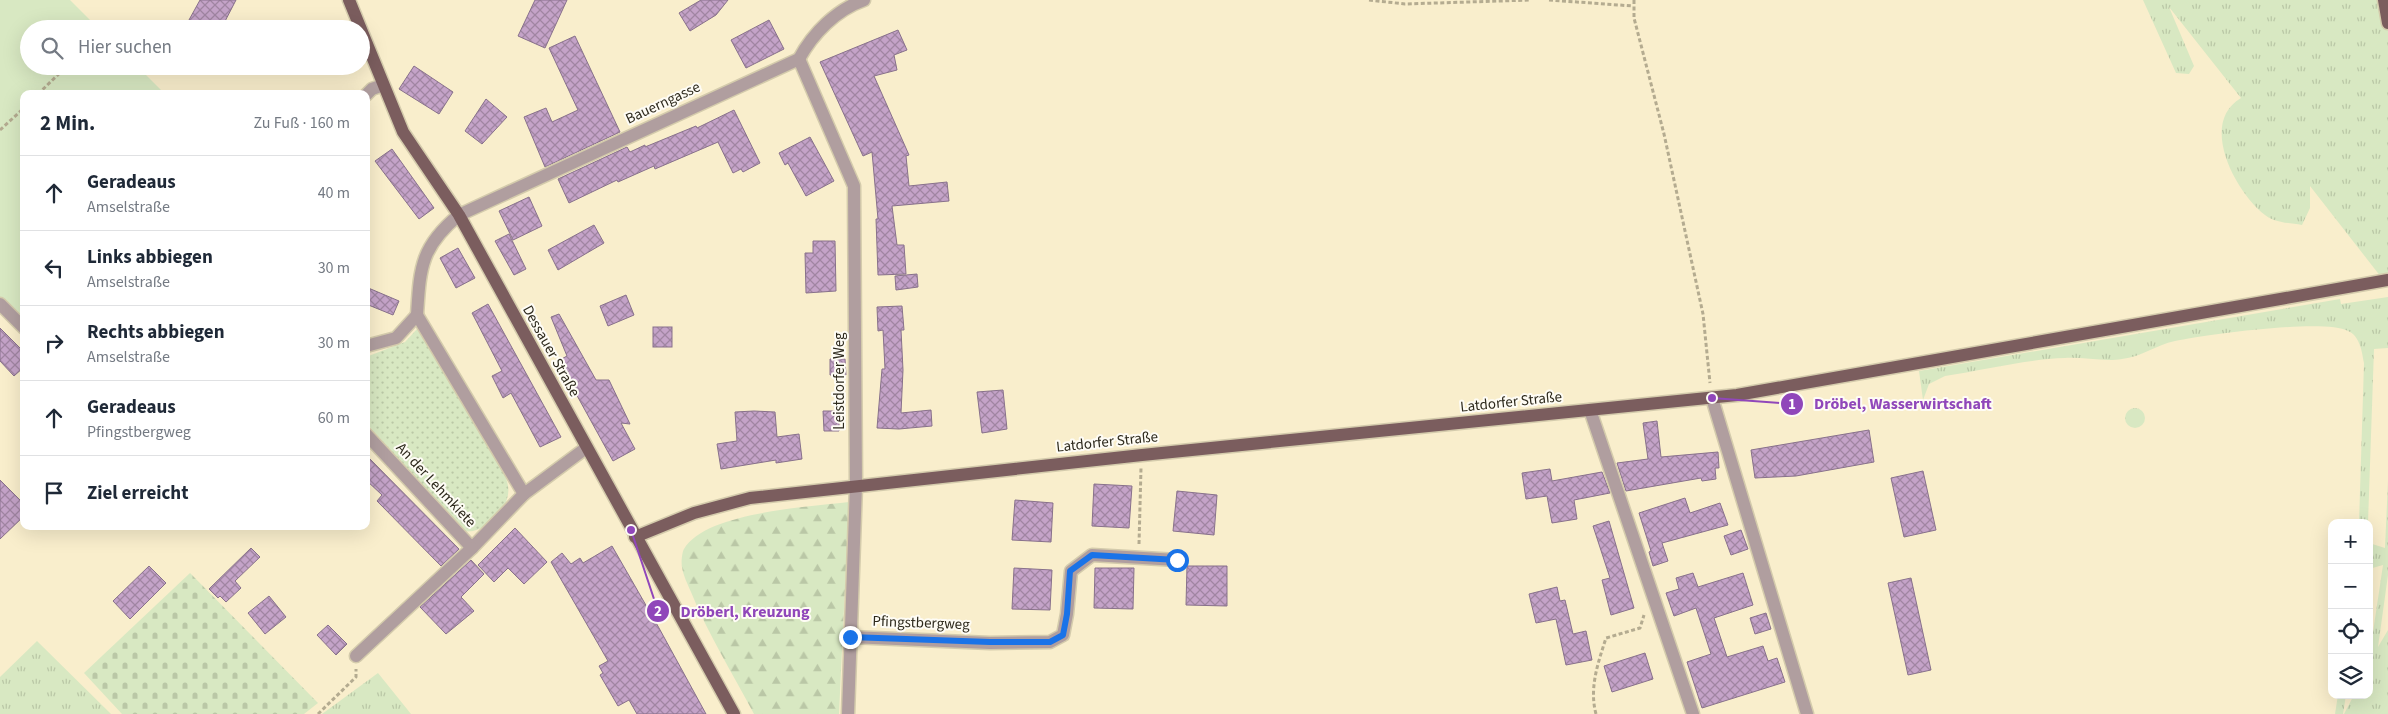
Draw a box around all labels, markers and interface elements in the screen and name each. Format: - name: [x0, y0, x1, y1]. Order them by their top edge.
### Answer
- search box: [20, 20, 370, 75]
- icon: search: [38, 34, 66, 62]
- text: Hier suchen: [78, 34, 172, 61]
- street label: Bauerngasse: [622, 77, 704, 129]
- text: 2 Min.: [40, 108, 95, 138]
- text: Zu Fuß · 160 m: [254, 112, 350, 134]
- text: Geradeaus: [87, 169, 176, 196]
- icon: ahead: [40, 179, 68, 207]
- text: 40 m: [318, 182, 350, 204]
- text: Amselstraße: [87, 196, 170, 218]
- text: Links abbiegen: [87, 244, 213, 271]
- icon: left: [40, 254, 68, 282]
- text: 30 m: [318, 257, 350, 279]
- text: Amselstraße: [87, 271, 170, 293]
- street label: Dessauer Straße: [517, 301, 585, 401]
- text: Rechts abbiegen: [87, 319, 225, 346]
- icon: right: [40, 329, 68, 357]
- text: 30 m: [318, 332, 350, 354]
- street label: Leistdorfer Weg: [829, 332, 850, 430]
- text: Amselstraße: [87, 346, 170, 368]
- street label: Latdorfer Straße: [1459, 386, 1563, 418]
- callout: Dröbel, Wasserwirtschaft: [1780, 388, 2002, 419]
- text: Dröbel, Wasserwirtschaft: [1814, 393, 1992, 415]
- text: Geradeaus: [87, 394, 176, 421]
- text: 1: [1788, 394, 1796, 415]
- icon: ahead: [40, 404, 68, 432]
- text: 60 m: [318, 407, 350, 429]
- text: Pfingstbergweg: [87, 421, 191, 443]
- street label: Latdorfer Straße: [1055, 426, 1159, 458]
- street label: An der Lehmkiete: [391, 438, 481, 532]
- icon: arrive: [40, 479, 68, 507]
- text: Ziel erreicht: [87, 480, 188, 507]
- map controls: [2328, 519, 2373, 699]
- button: +: [2328, 519, 2373, 564]
- route start: [1166, 549, 1189, 572]
- button: −: [2328, 564, 2373, 609]
- callout: Dröberl, Kreuzung: [645, 596, 819, 627]
- text: 2: [654, 601, 662, 622]
- text: Dröberl, Kreuzung: [680, 601, 810, 623]
- button: locate: [2328, 609, 2373, 654]
- street label: Pfingstbergweg: [872, 611, 970, 635]
- route end: [839, 626, 862, 649]
- button: layers: [2328, 654, 2373, 699]

